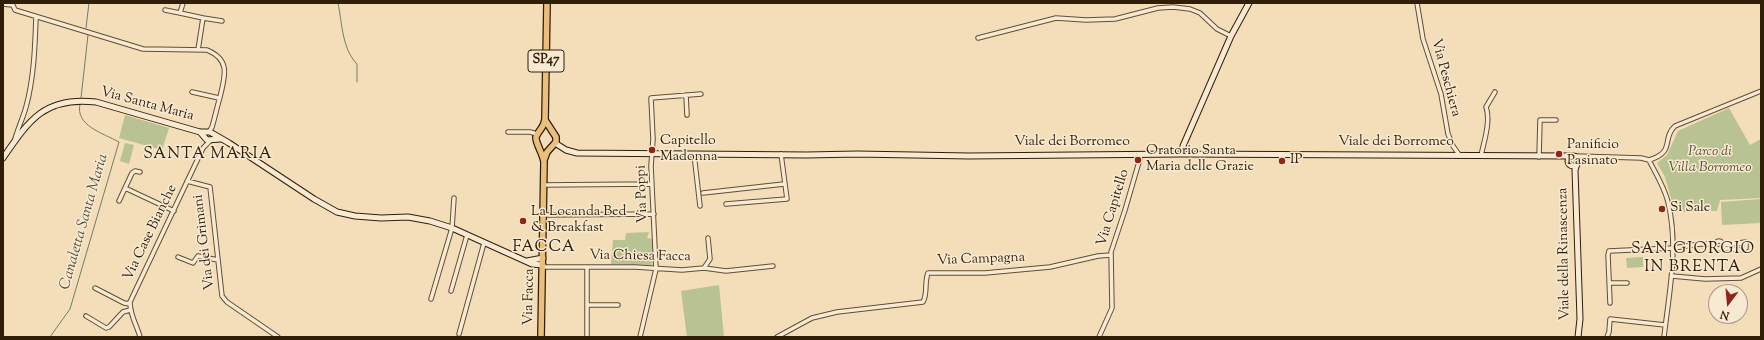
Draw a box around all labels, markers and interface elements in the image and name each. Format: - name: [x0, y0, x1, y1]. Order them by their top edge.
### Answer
- street label: Via Peschiera: [1427, 37, 1463, 119]
- road number: SP47: [528, 50, 564, 72]
- street label: Via Santa Maria: [99, 84, 195, 126]
- place label: Capitello Madonna: [660, 134, 718, 166]
- street label: Viale dei Borromeo: [1014, 135, 1130, 151]
- street label: Viale dei Borromeo: [1338, 135, 1454, 151]
- place label: Panificio Pasinato: [1567, 138, 1619, 170]
- place label: Oratorio Santa Maria delle Grazie: [1146, 144, 1254, 176]
- district label: SANTA MARIA: [143, 145, 273, 165]
- marker: Capitello Madonna: [647, 145, 657, 155]
- park label: Parco di Villa Borromeo: [1669, 145, 1751, 178]
- marker: Panificio Pasinato: [1554, 149, 1564, 159]
- water label: Canaletta Santa Maria: [57, 152, 113, 292]
- place label: IP: [1290, 153, 1302, 169]
- marker: Oratorio Santa Maria delle Grazie: [1133, 155, 1143, 165]
- marker: IP: [1277, 156, 1287, 166]
- street label: Via Poppi: [634, 165, 652, 223]
- street label: Via Capitello: [1094, 168, 1134, 248]
- street label: Via Case Bianche: [121, 182, 181, 284]
- street label: Viale della Rinascenza: [1555, 187, 1575, 321]
- street label: Via dei Grimani: [191, 193, 219, 291]
- place label: Si Sale: [1670, 201, 1710, 217]
- marker: Si Sale: [1657, 204, 1667, 214]
- place label: La Locanda Bed & Breakfast: [531, 205, 626, 238]
- marker: La Locanda Bed & Breakfast: [518, 216, 528, 226]
- district label: FACCA: [512, 238, 576, 258]
- district label: SAN GIORGIO IN BRENTA: [1631, 240, 1755, 278]
- street label: Via Chiesa Facca: [589, 248, 691, 266]
- street label: Via Campagna: [937, 250, 1025, 270]
- street label: Via Facca: [521, 268, 539, 326]
- north arrow: [1708, 284, 1748, 324]
- text: N: [1719, 306, 1731, 323]

